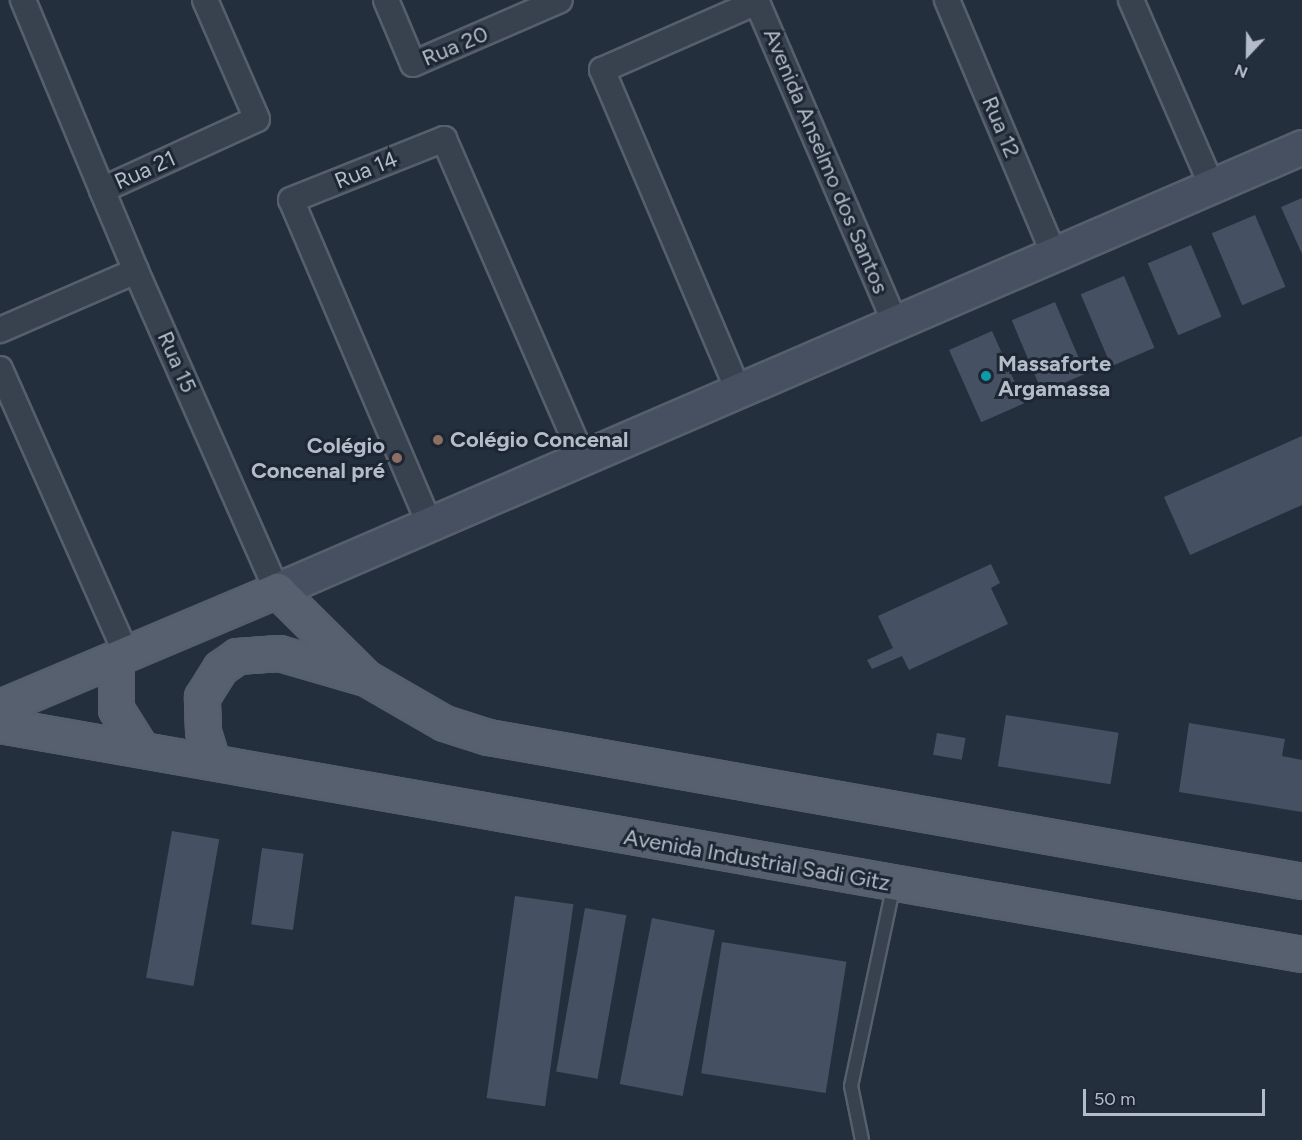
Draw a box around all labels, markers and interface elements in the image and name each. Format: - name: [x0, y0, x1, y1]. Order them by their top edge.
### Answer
- street label: Rua 20: [418, 20, 492, 72]
- street label: Avenida Anselmo dos Santos: [758, 24, 894, 298]
- north arrow: [1218, 24, 1278, 84]
- text: N: [1232, 60, 1250, 82]
- street label: Rua 12: [976, 92, 1026, 162]
- street label: Rua 21: [110, 145, 180, 195]
- street label: Rua 14: [331, 146, 401, 194]
- street label: Rua 15: [152, 327, 202, 397]
- place label: Massaforte Argamassa: [998, 350, 1111, 402]
- marker: Massaforte Argamassa: [979, 369, 993, 383]
- place label: Colégio Concenal: [450, 427, 628, 453]
- place label: Colégio Concenal pré: [251, 432, 385, 484]
- marker: Colégio Concenal: [431, 433, 445, 447]
- marker: Colégio Concenal pré: [390, 451, 404, 465]
- street label: Avenida Industrial Sadi Gitz: [622, 824, 892, 896]
- scale bar: [1086, 1077, 1268, 1115]
- text: 50 m: [1094, 1088, 1136, 1110]

